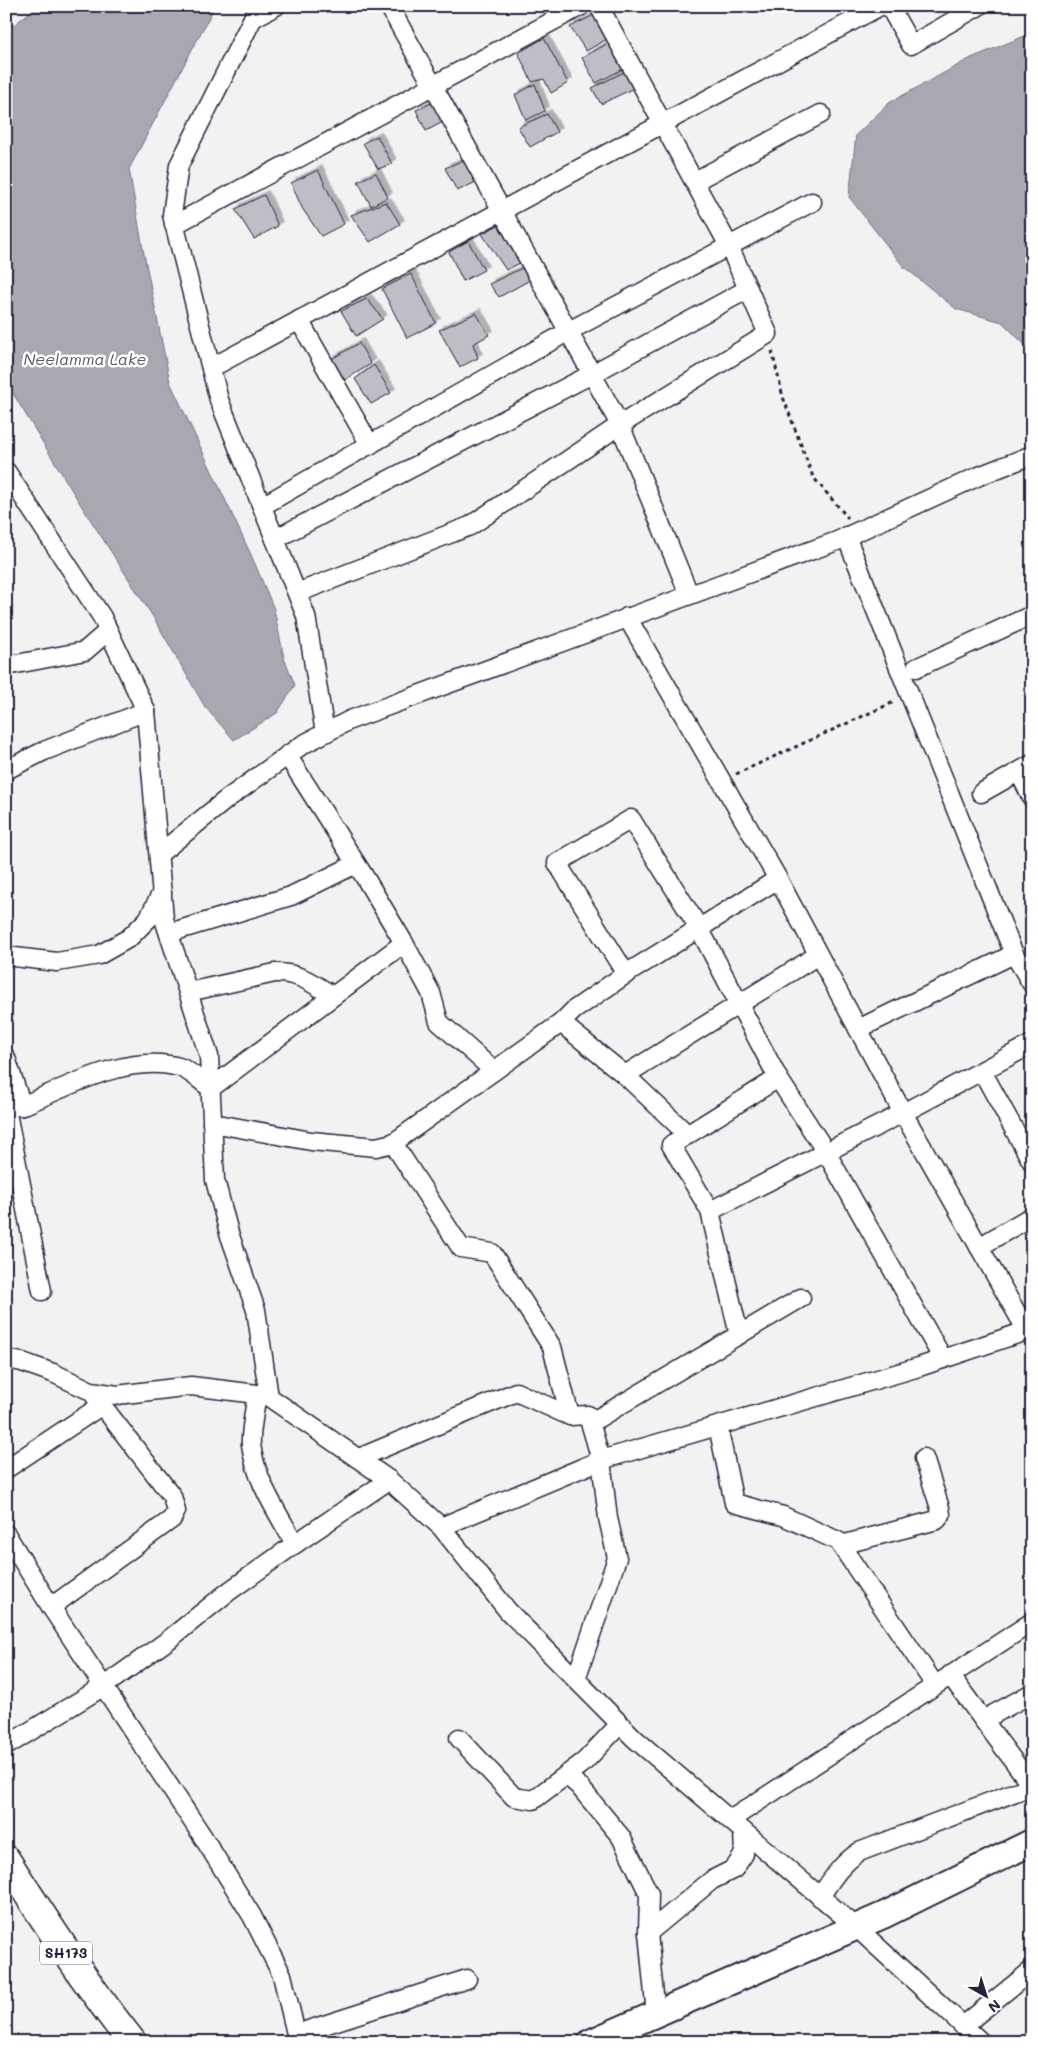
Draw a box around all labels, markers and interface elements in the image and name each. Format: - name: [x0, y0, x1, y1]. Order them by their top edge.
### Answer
- water label: Neelamma Lake: [24, 348, 147, 369]
- road number: SH173: [40, 1942, 92, 1965]
- north arrow: [960, 1970, 1010, 2020]
- text: N: [984, 1996, 1005, 2017]

